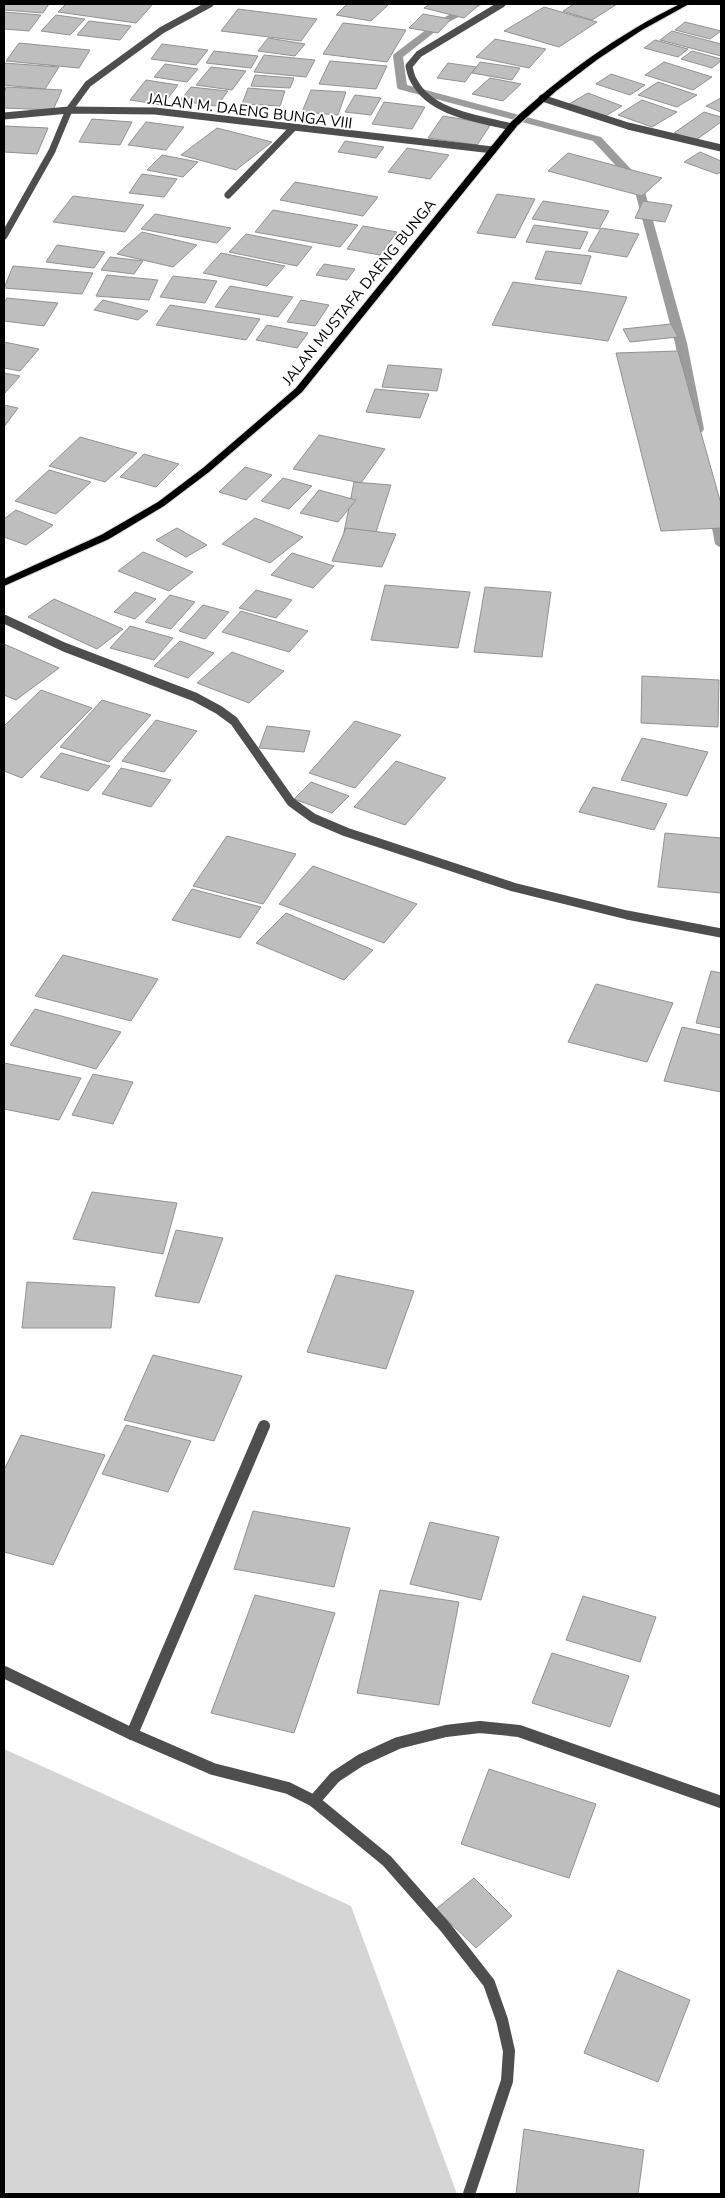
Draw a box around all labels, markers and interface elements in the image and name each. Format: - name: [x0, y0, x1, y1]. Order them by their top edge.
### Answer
- street label: JALAN M. DAENG BUNGA VIII: [146, 88, 353, 133]
- street label: JALAN MUSTAFA DAENG BUNGA: [277, 195, 440, 390]

